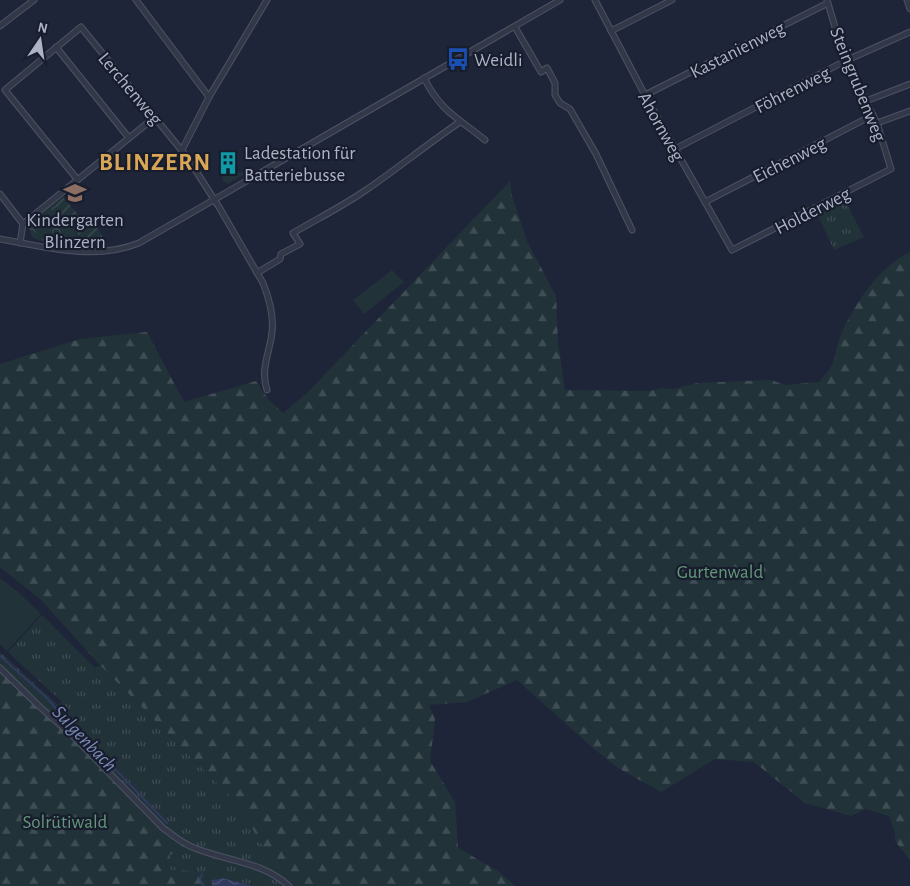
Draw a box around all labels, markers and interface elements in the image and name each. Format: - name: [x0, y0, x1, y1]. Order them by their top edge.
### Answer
- north arrow: [15, 15, 65, 65]
- street label: Kastanienweg: [687, 18, 789, 82]
- text: N: [36, 20, 49, 36]
- street label: Steingrubenweg: [826, 25, 889, 145]
- bus stop icon: Weidli: [445, 46, 471, 72]
- street label: Lerchenweg: [94, 49, 166, 129]
- place label: Weidli: [474, 51, 523, 70]
- street label: Föhrenweg: [752, 63, 834, 117]
- street label: Ahornweg: [634, 89, 688, 165]
- street label: Eichenweg: [750, 133, 830, 187]
- place label: Ladestation für Batteriebusse: [244, 144, 355, 185]
- building icon: Ladestation für Batteriebusse: [215, 150, 241, 176]
- district label: BLINZERN: [99, 151, 211, 175]
- school or university icon: Kindergarten Blinzern: [62, 180, 88, 206]
- street label: Holderweg: [772, 184, 854, 238]
- place label: Kindergarten Blinzern: [26, 211, 124, 252]
- park label: Gurtenwald: [677, 563, 763, 582]
- water label: Sulgenbach: [48, 702, 120, 775]
- park label: Solrütiwald: [23, 813, 108, 832]

